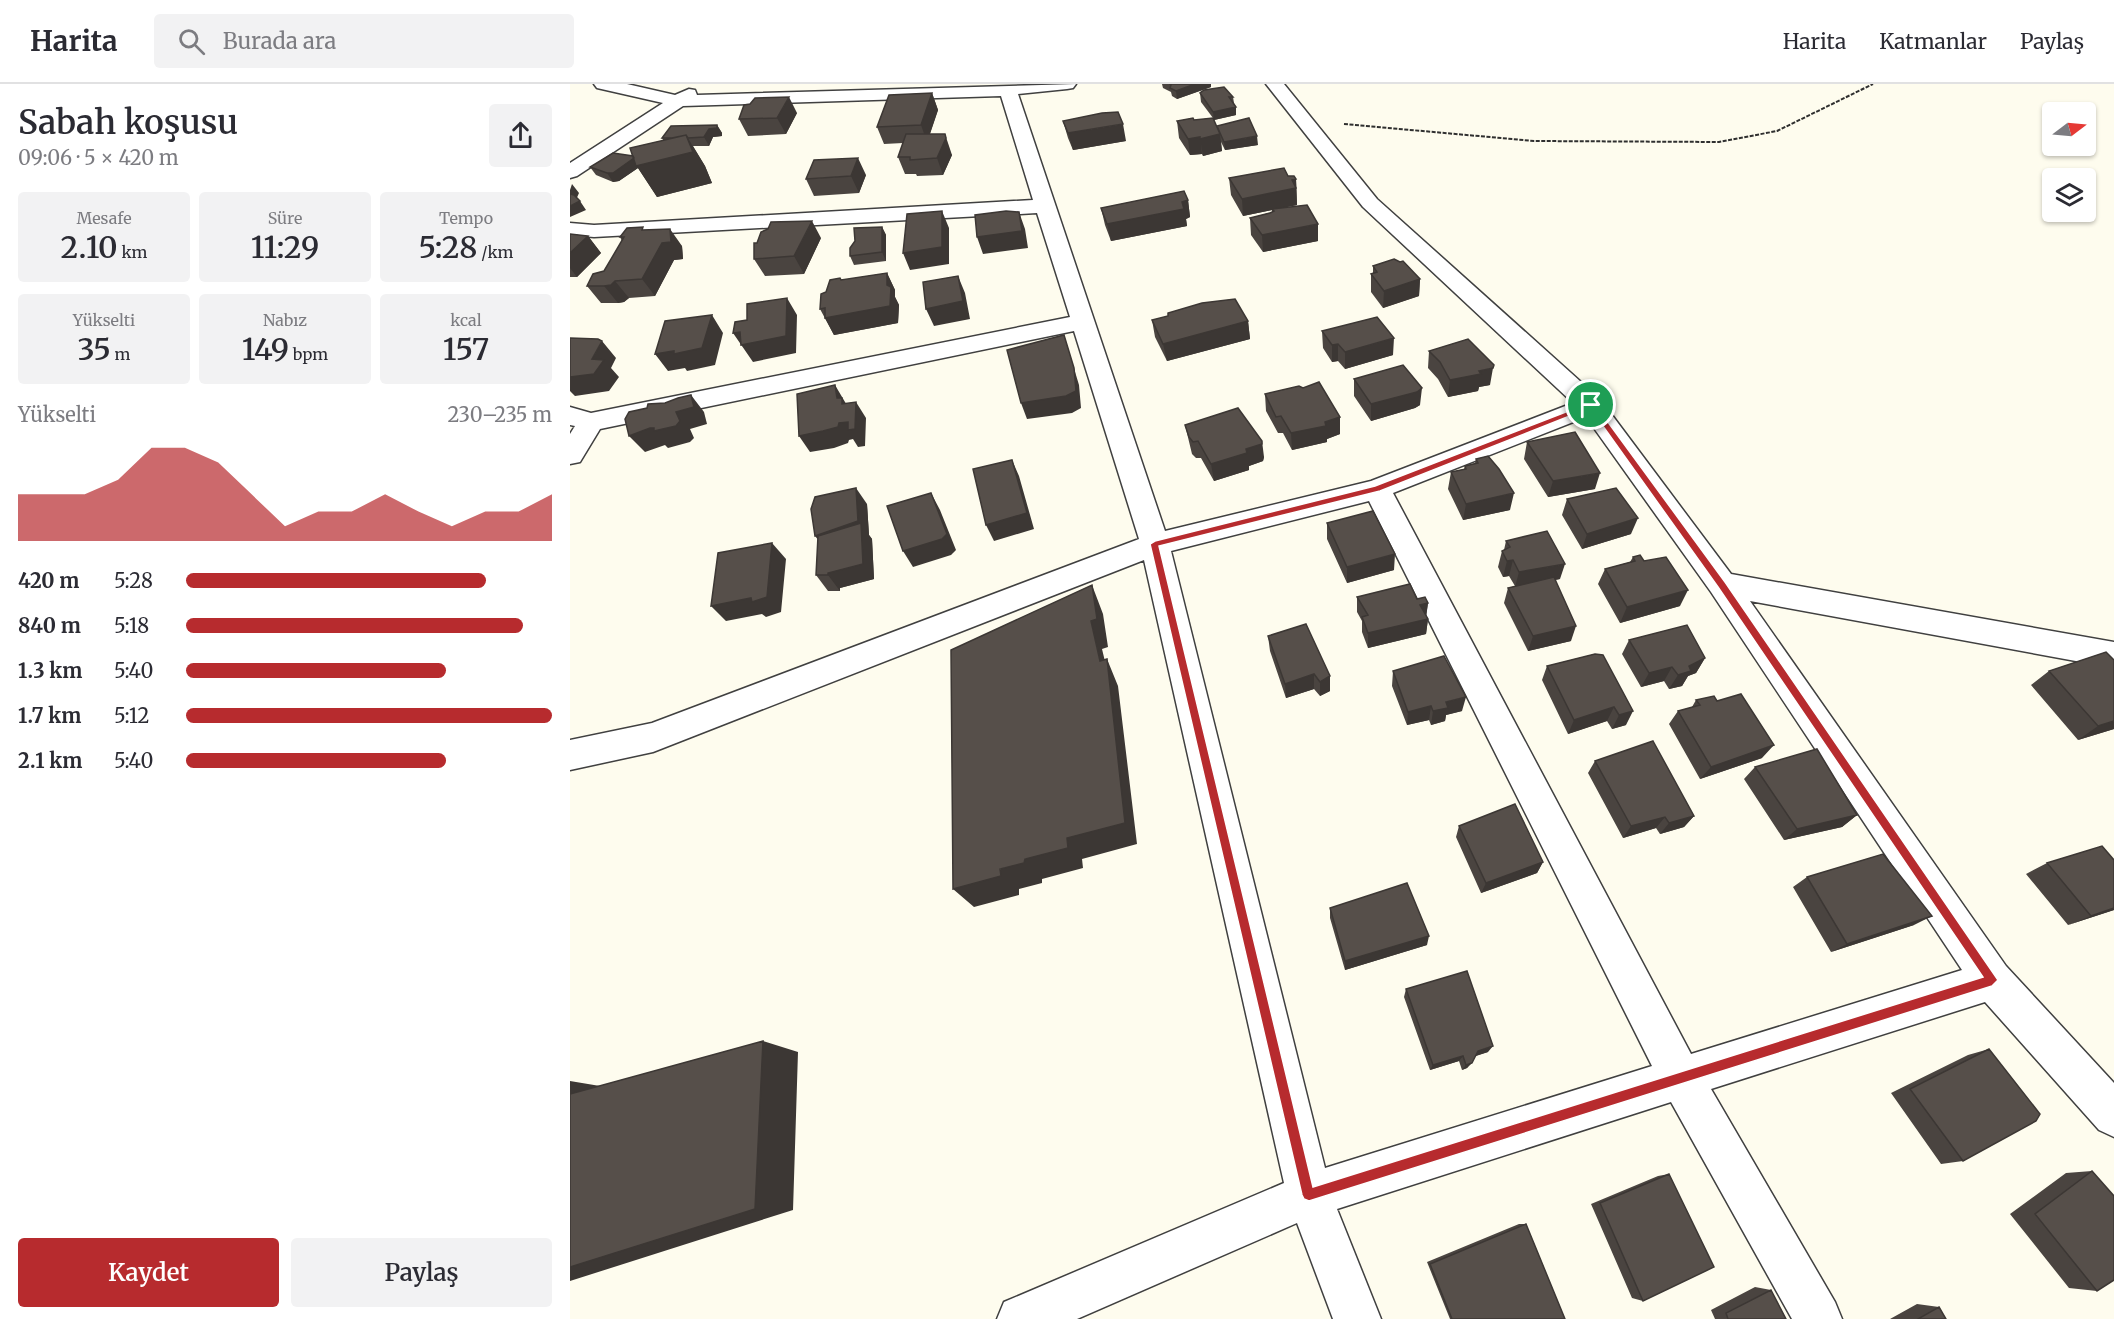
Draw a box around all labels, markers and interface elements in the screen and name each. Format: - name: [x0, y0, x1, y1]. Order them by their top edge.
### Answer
- search box: [154, 14, 574, 68]
- text: Harita: [30, 23, 118, 59]
- icon: search: [175, 25, 208, 58]
- text: Burada ara: [223, 27, 336, 55]
- text: Harita: [1783, 28, 1846, 55]
- text: Katmanlar: [1879, 28, 1987, 55]
- text: Paylaş: [2020, 28, 2084, 55]
- text: Sabah koşusu: [18, 102, 238, 143]
- north arrow: [2042, 102, 2096, 156]
- map controls: [2042, 102, 2096, 222]
- button: share: [489, 104, 552, 167]
- text: 09:06 · 5 × 420 m: [18, 145, 179, 170]
- button: layers: [2042, 168, 2096, 222]
- text: Mesafe: [76, 208, 132, 228]
- text: Süre: [268, 208, 302, 228]
- text: Tempo: [439, 208, 493, 228]
- text: 2.10: [60, 228, 118, 266]
- text: 11:29: [251, 228, 319, 266]
- text: 5:28: [419, 228, 477, 266]
- text: km: [118, 242, 148, 262]
- text: /km: [477, 242, 513, 262]
- text: Yükselti: [73, 310, 135, 330]
- text: Nabız: [263, 310, 307, 330]
- text: kcal: [450, 310, 482, 330]
- text: 35: [78, 330, 111, 368]
- text: 149: [242, 330, 289, 368]
- text: 157: [443, 330, 489, 368]
- text: m: [111, 344, 130, 364]
- text: bpm: [289, 344, 328, 364]
- pin: [1565, 379, 1616, 430]
- icon: arrive: [1574, 388, 1607, 421]
- text: Yükselti: [18, 402, 96, 427]
- text: 230–235 m: [447, 402, 552, 427]
- text: 420 m: [18, 568, 79, 593]
- text: 5:28: [114, 568, 153, 593]
- text: 840 m: [18, 613, 81, 638]
- text: 5:18: [114, 613, 149, 638]
- text: 1.3 km: [18, 658, 82, 683]
- text: 5:40: [114, 658, 154, 683]
- text: 1.7 km: [18, 703, 81, 728]
- text: 5:12: [114, 703, 150, 728]
- text: 2.1 km: [18, 748, 82, 773]
- text: 5:40: [114, 748, 154, 773]
- button: Kaydet: [18, 1238, 279, 1307]
- button: Paylaş: [291, 1238, 552, 1307]

